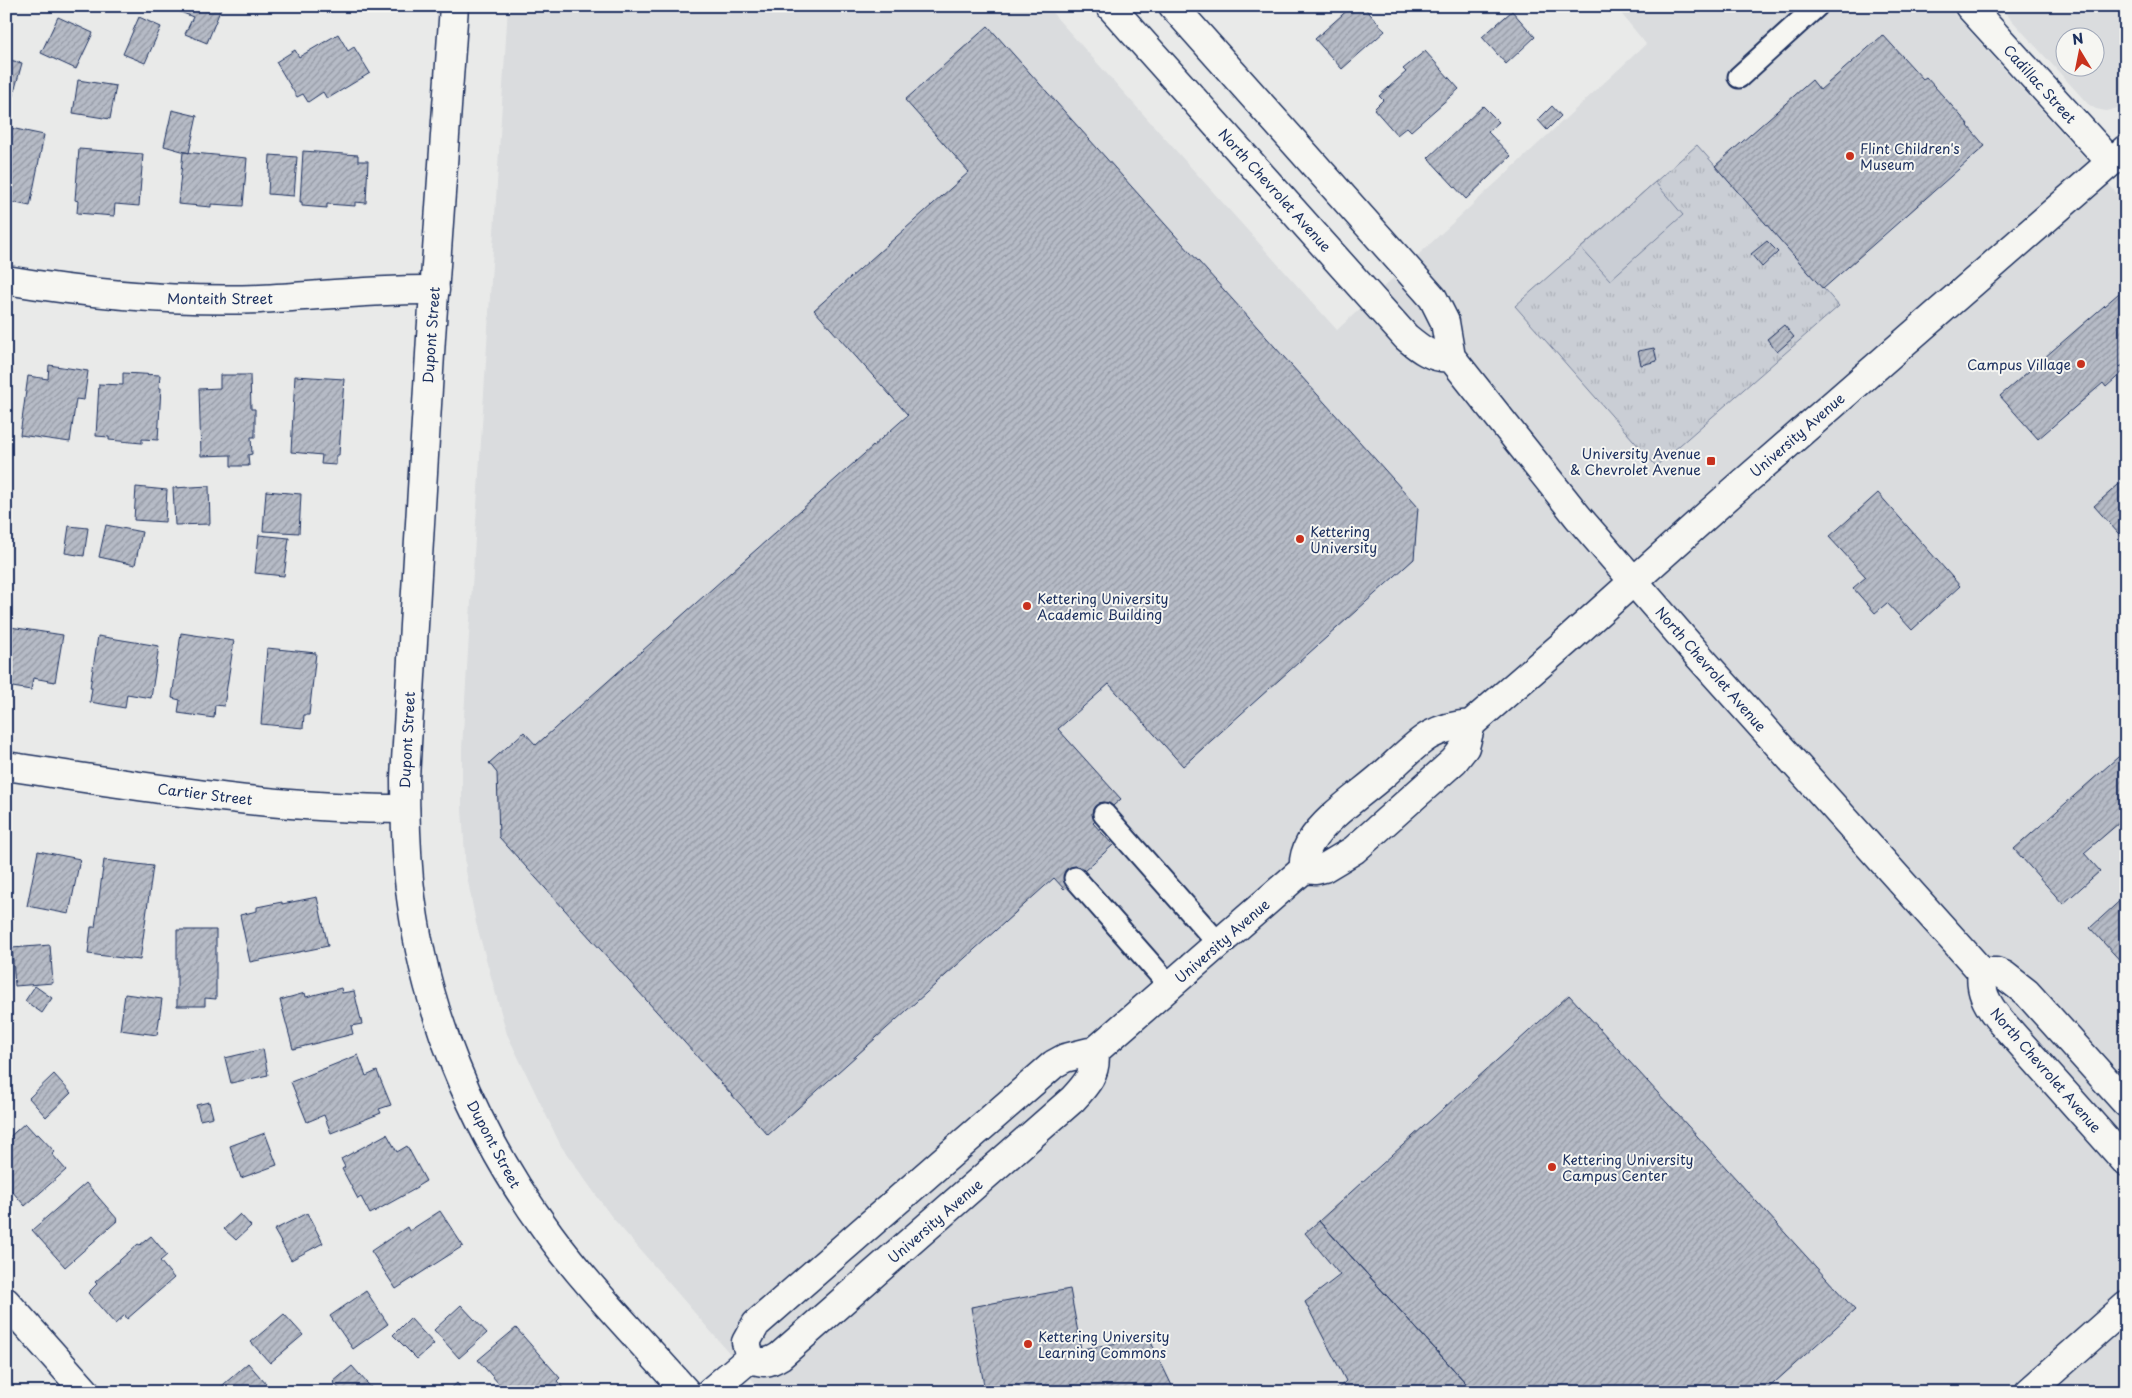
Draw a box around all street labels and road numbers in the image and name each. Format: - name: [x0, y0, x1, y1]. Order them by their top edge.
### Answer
- street label: Cadillac Street: [1999, 40, 2081, 128]
- street label: North Chevrolet Avenue: [1214, 124, 1336, 257]
- street label: Dupont Street: [417, 286, 445, 384]
- street label: Monteith Street: [167, 288, 273, 309]
- street label: University Avenue: [1745, 388, 1849, 482]
- street label: North Chevrolet Avenue: [1651, 602, 1771, 736]
- street label: Dupont Street: [394, 691, 420, 789]
- street label: Cartier Street: [156, 778, 254, 810]
- street label: University Avenue: [1170, 894, 1274, 988]
- street label: North Chevrolet Avenue: [1986, 1003, 2106, 1137]
- street label: Dupont Street: [462, 1096, 526, 1192]
- street label: University Avenue: [883, 1174, 987, 1268]

